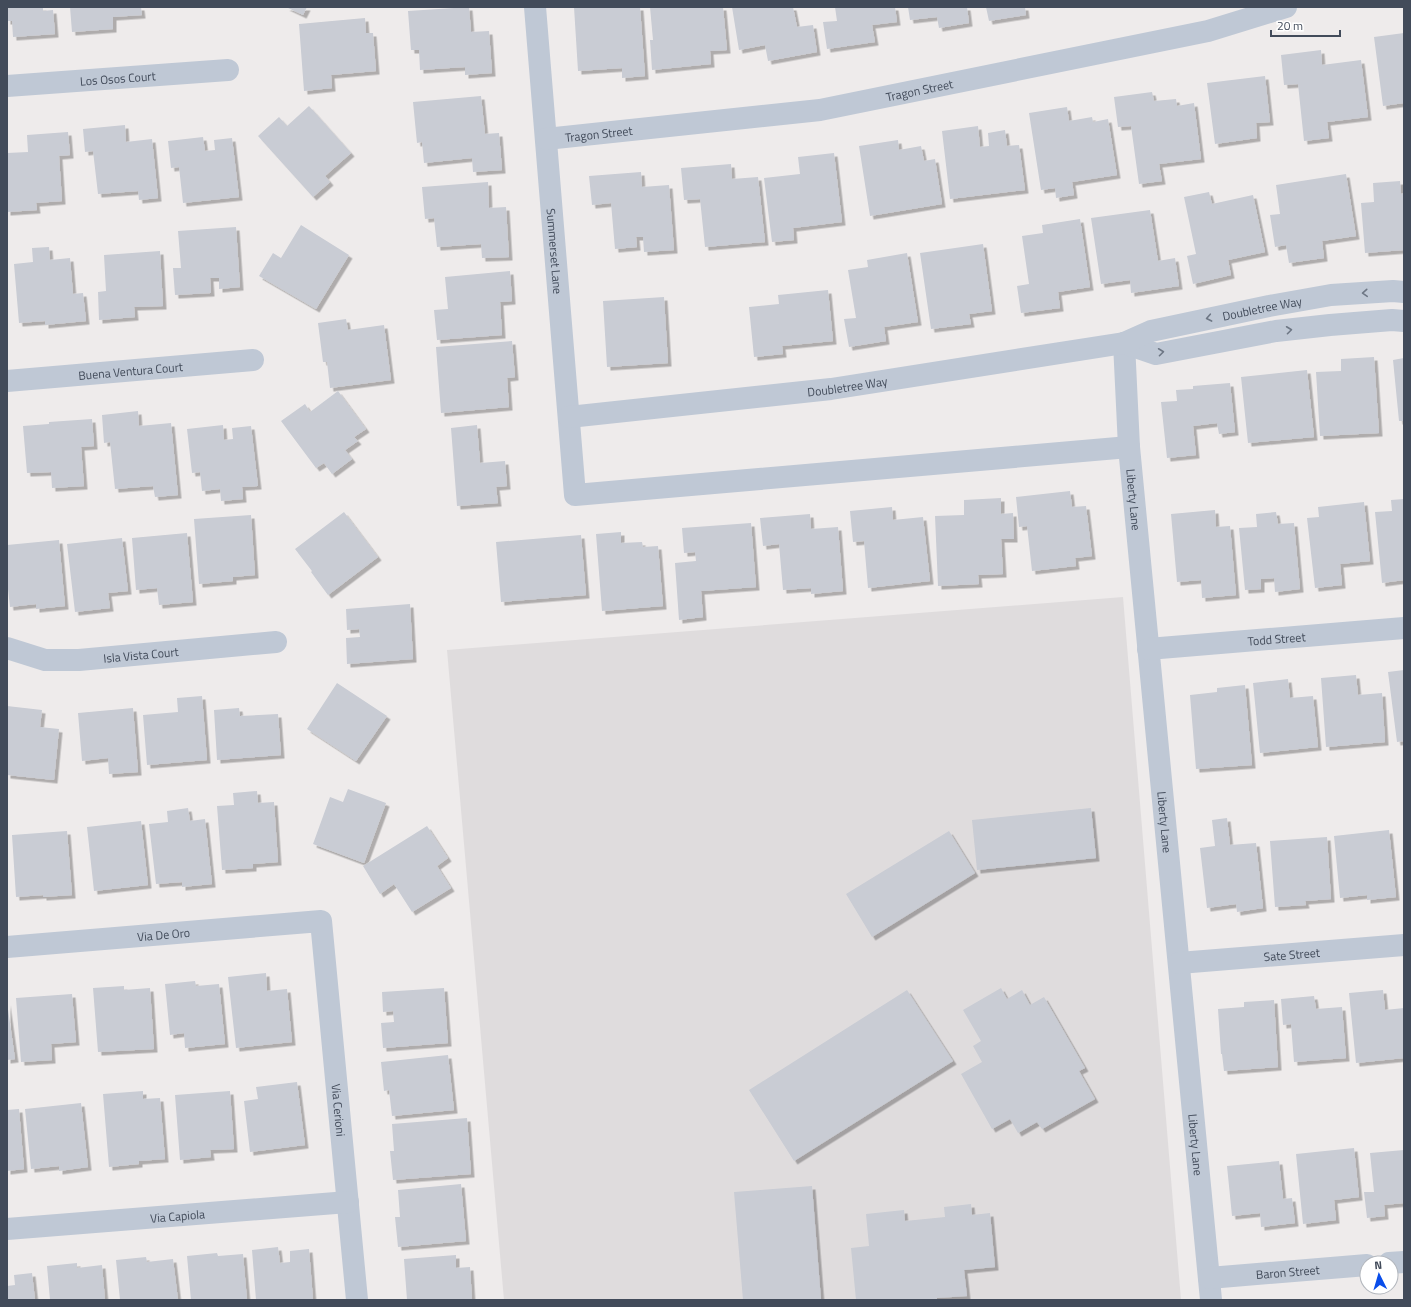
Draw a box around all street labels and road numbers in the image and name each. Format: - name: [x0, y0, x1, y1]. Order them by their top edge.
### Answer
- street label: Los Osos Court: [79, 66, 157, 90]
- street label: Tragon Street: [884, 74, 955, 106]
- street label: Tragon Street: [564, 120, 634, 146]
- street label: Summerset Lane: [542, 208, 568, 295]
- street label: Doubletree Way: [1220, 291, 1304, 325]
- street label: Buena Ventura Court: [77, 356, 184, 384]
- street label: Doubletree Way: [806, 371, 889, 401]
- street label: Liberty Lane: [1122, 468, 1146, 531]
- street label: Todd Street: [1247, 627, 1307, 650]
- street label: Isla Vista Court: [102, 641, 180, 667]
- street label: Liberty Lane: [1153, 790, 1177, 854]
- street label: Via De Oro: [136, 922, 191, 946]
- street label: Sate Street: [1263, 942, 1321, 966]
- street label: Via Cerioni: [327, 1083, 351, 1137]
- street label: Liberty Lane: [1184, 1113, 1208, 1176]
- street label: Via Capiola: [149, 1204, 206, 1227]
- street label: Baron Street: [1255, 1259, 1321, 1284]

